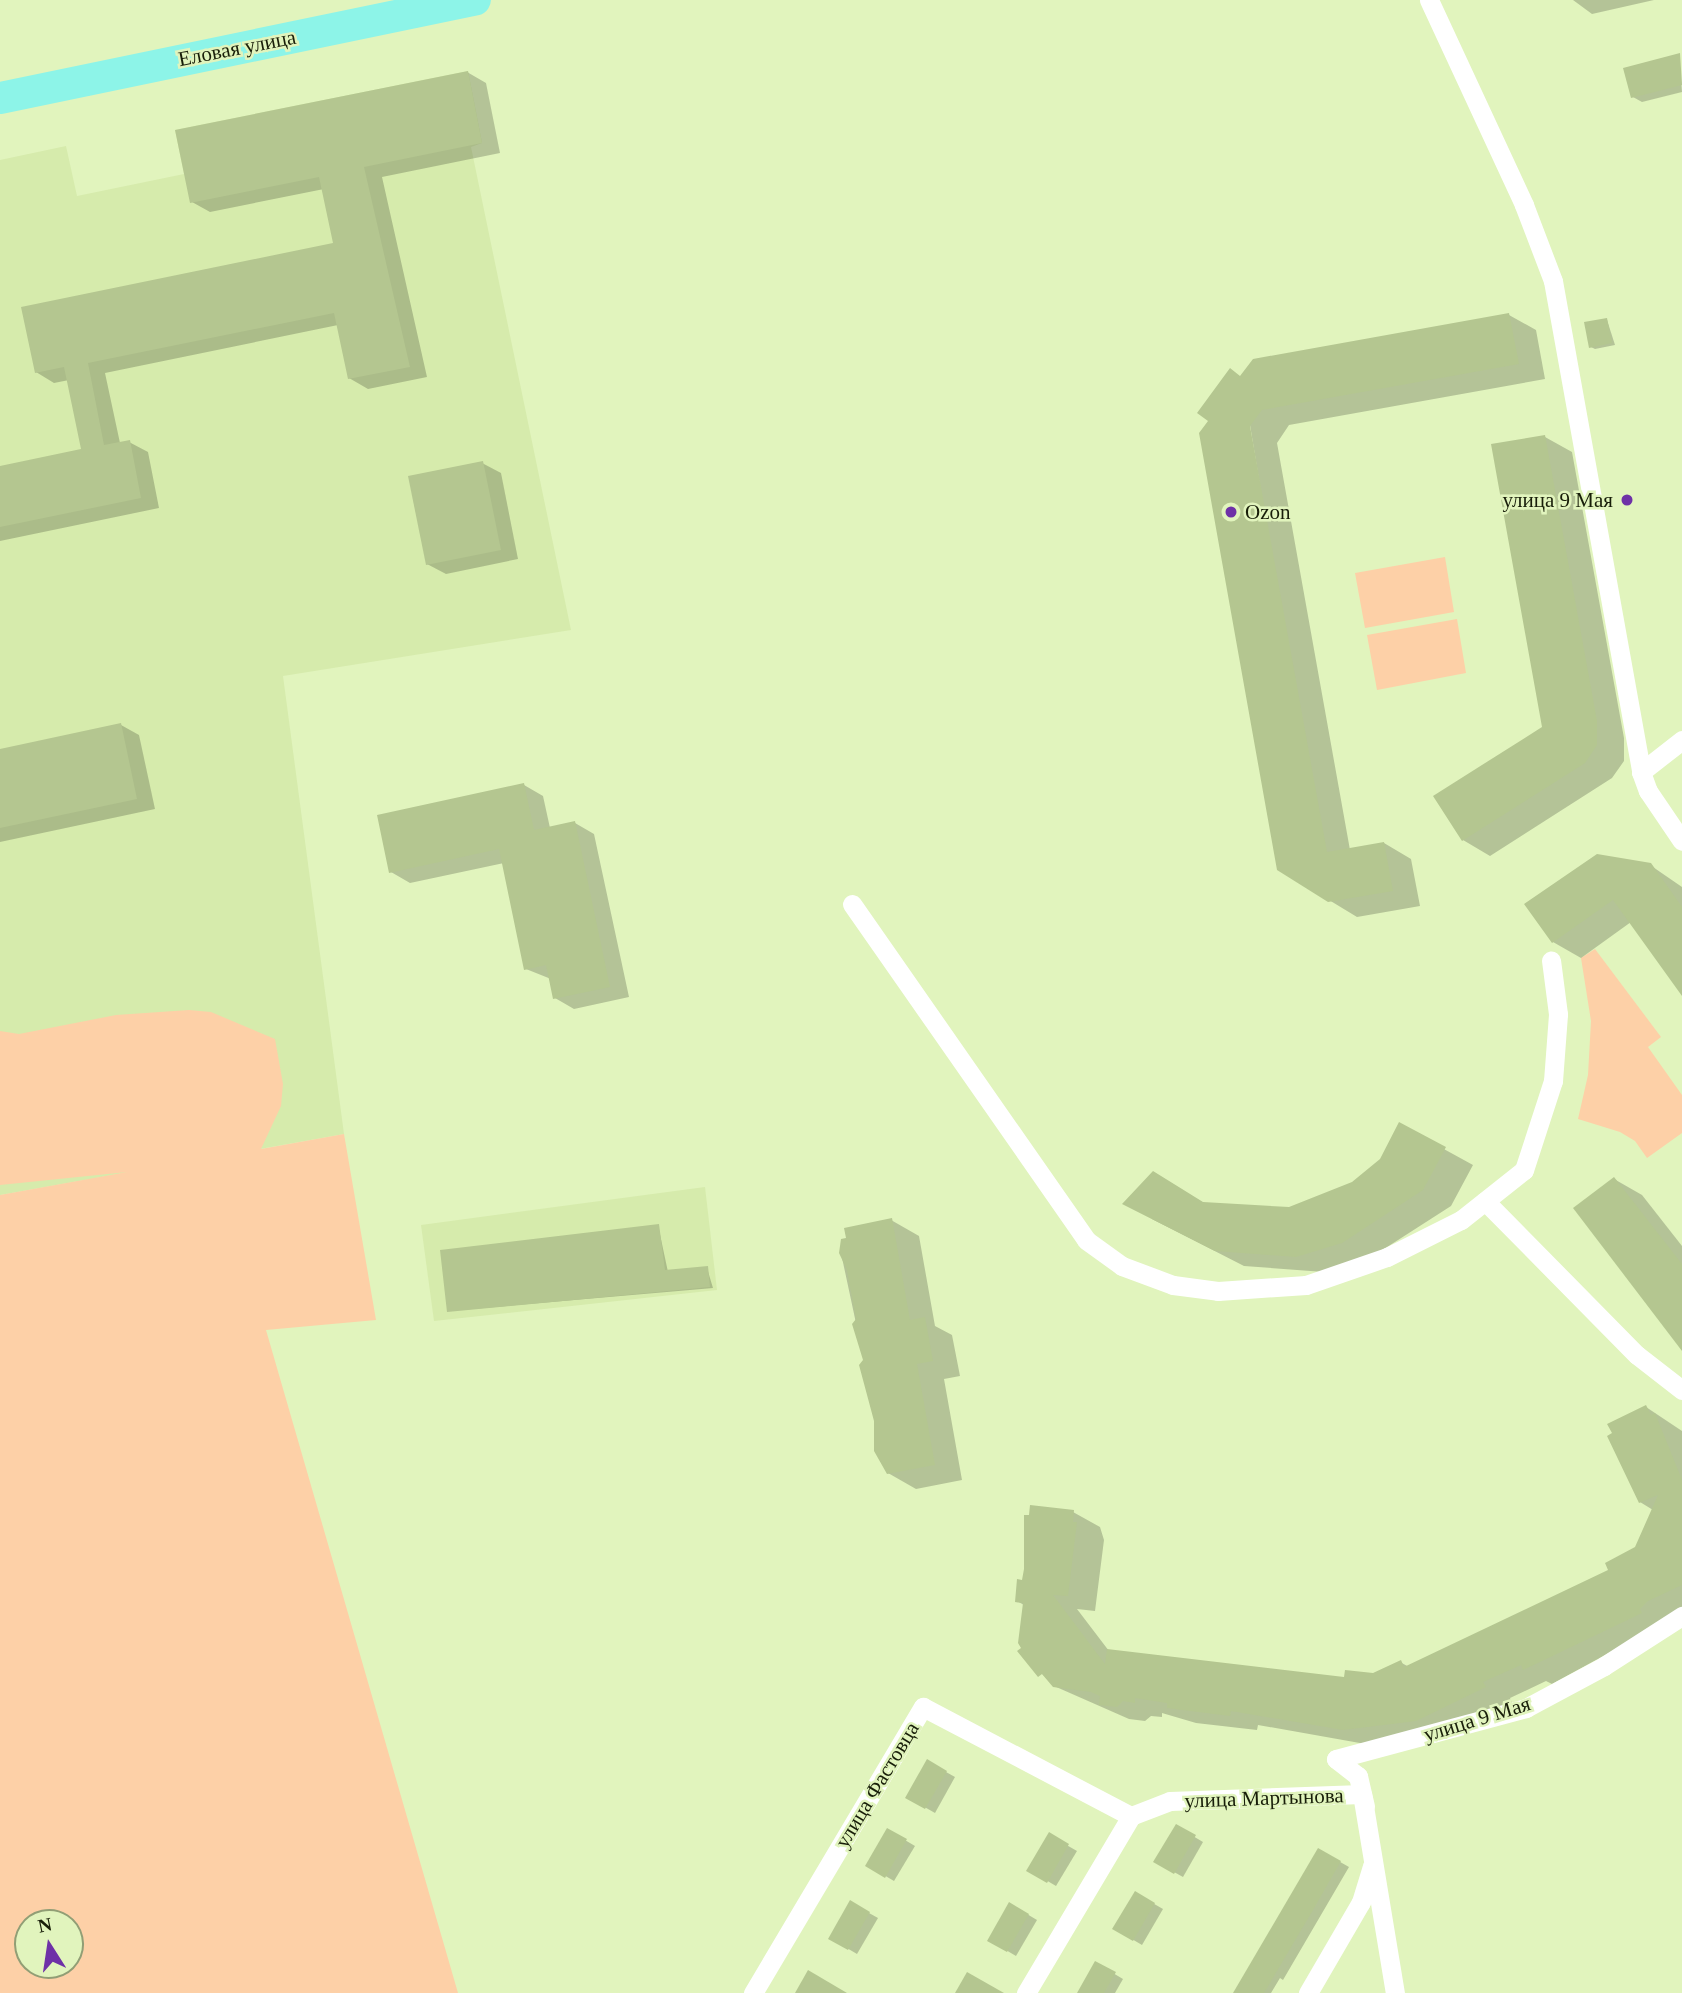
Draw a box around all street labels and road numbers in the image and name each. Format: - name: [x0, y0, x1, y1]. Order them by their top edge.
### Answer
- street label: Еловая улица: [176, 24, 298, 72]
- street label: улица 9 Мая: [1420, 1691, 1534, 1747]
- street label: улица Фастовца: [830, 1718, 924, 1852]
- street label: улица Мартынова: [1184, 1783, 1344, 1813]

